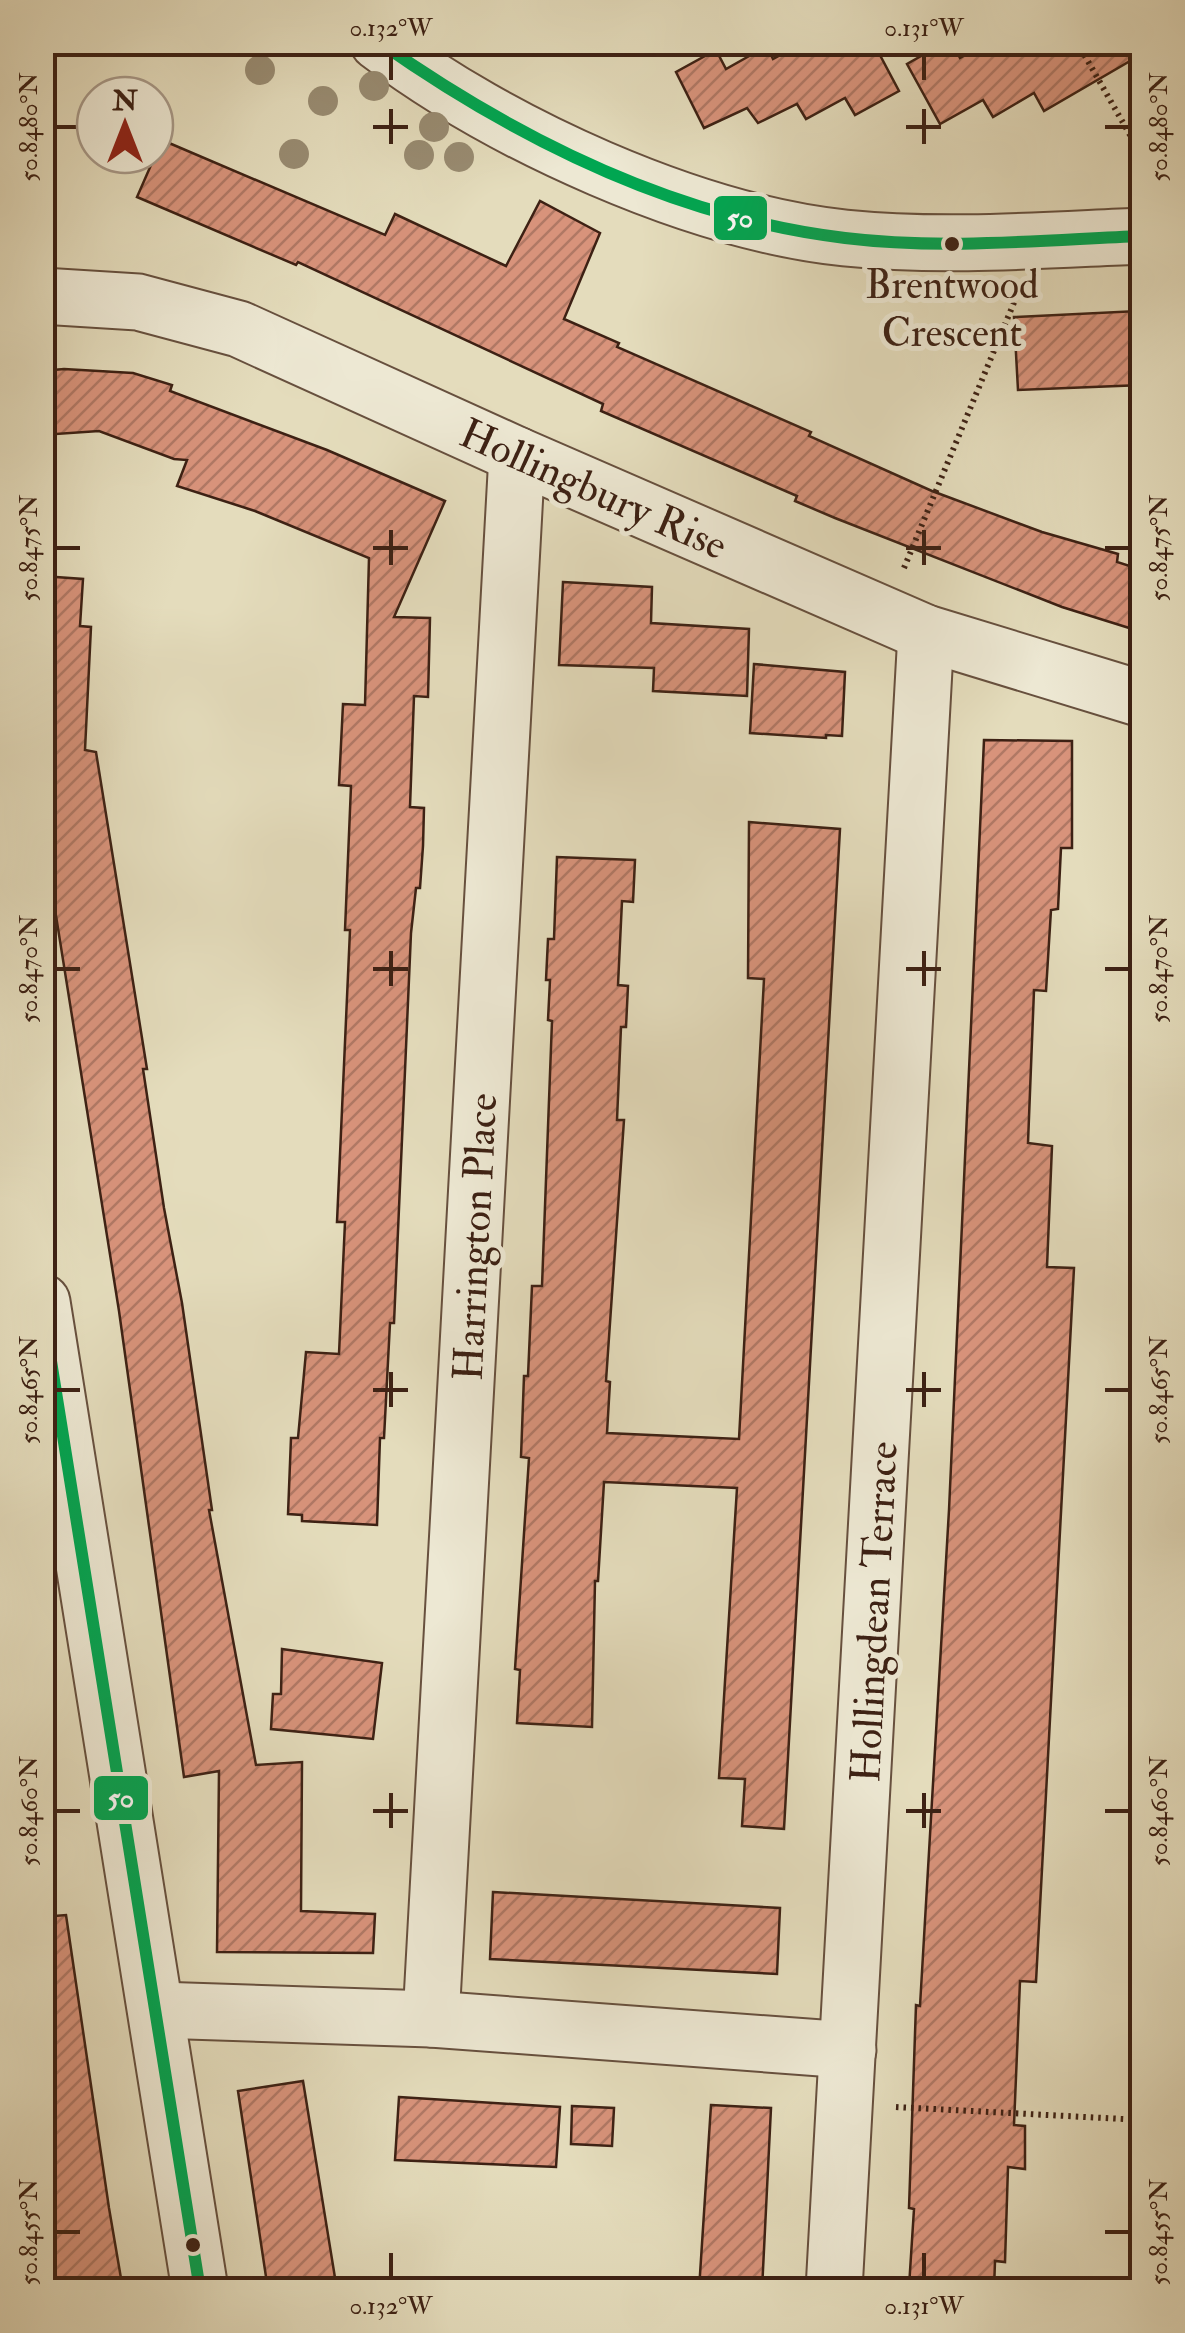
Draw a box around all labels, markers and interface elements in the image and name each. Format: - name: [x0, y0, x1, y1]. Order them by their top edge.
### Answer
- text: 0.132°W: [349, 13, 434, 44]
- text: 0.131°W: [884, 13, 965, 44]
- text: 50.8480°N: [14, 72, 45, 182]
- text: 50.8480°N: [1144, 72, 1175, 182]
- north arrow: [75, 75, 175, 175]
- text: N: [111, 84, 138, 119]
- line badge: 50: [712, 194, 769, 242]
- text: 50: [727, 201, 753, 236]
- marker: Brentwood Crescent: [942, 234, 962, 254]
- place label: Brentwood Crescent: [865, 260, 1039, 359]
- street label: Hollingbury Rise: [451, 408, 735, 572]
- text: 50.8475°N: [14, 494, 45, 601]
- text: 50.8475°N: [1144, 494, 1175, 601]
- text: 50.8470°N: [14, 914, 45, 1023]
- text: 50.8470°N: [1144, 914, 1175, 1023]
- street label: Harrington Place: [443, 1092, 509, 1382]
- text: 50.8465°N: [14, 1335, 45, 1444]
- text: 50.8465°N: [1144, 1335, 1175, 1444]
- street label: Hollingdean Terrace: [840, 1440, 910, 1784]
- text: 50.8460°N: [14, 1755, 45, 1866]
- text: 50.8460°N: [1144, 1755, 1175, 1866]
- line badge: 50: [92, 1774, 150, 1822]
- text: 50: [108, 1781, 134, 1816]
- text: 50.8455°N: [14, 2178, 45, 2285]
- text: 50.8455°N: [1144, 2178, 1175, 2285]
- unlabelled marker: [183, 2235, 203, 2255]
- text: 0.132°W: [349, 2291, 434, 2322]
- text: 0.131°W: [884, 2291, 965, 2322]

